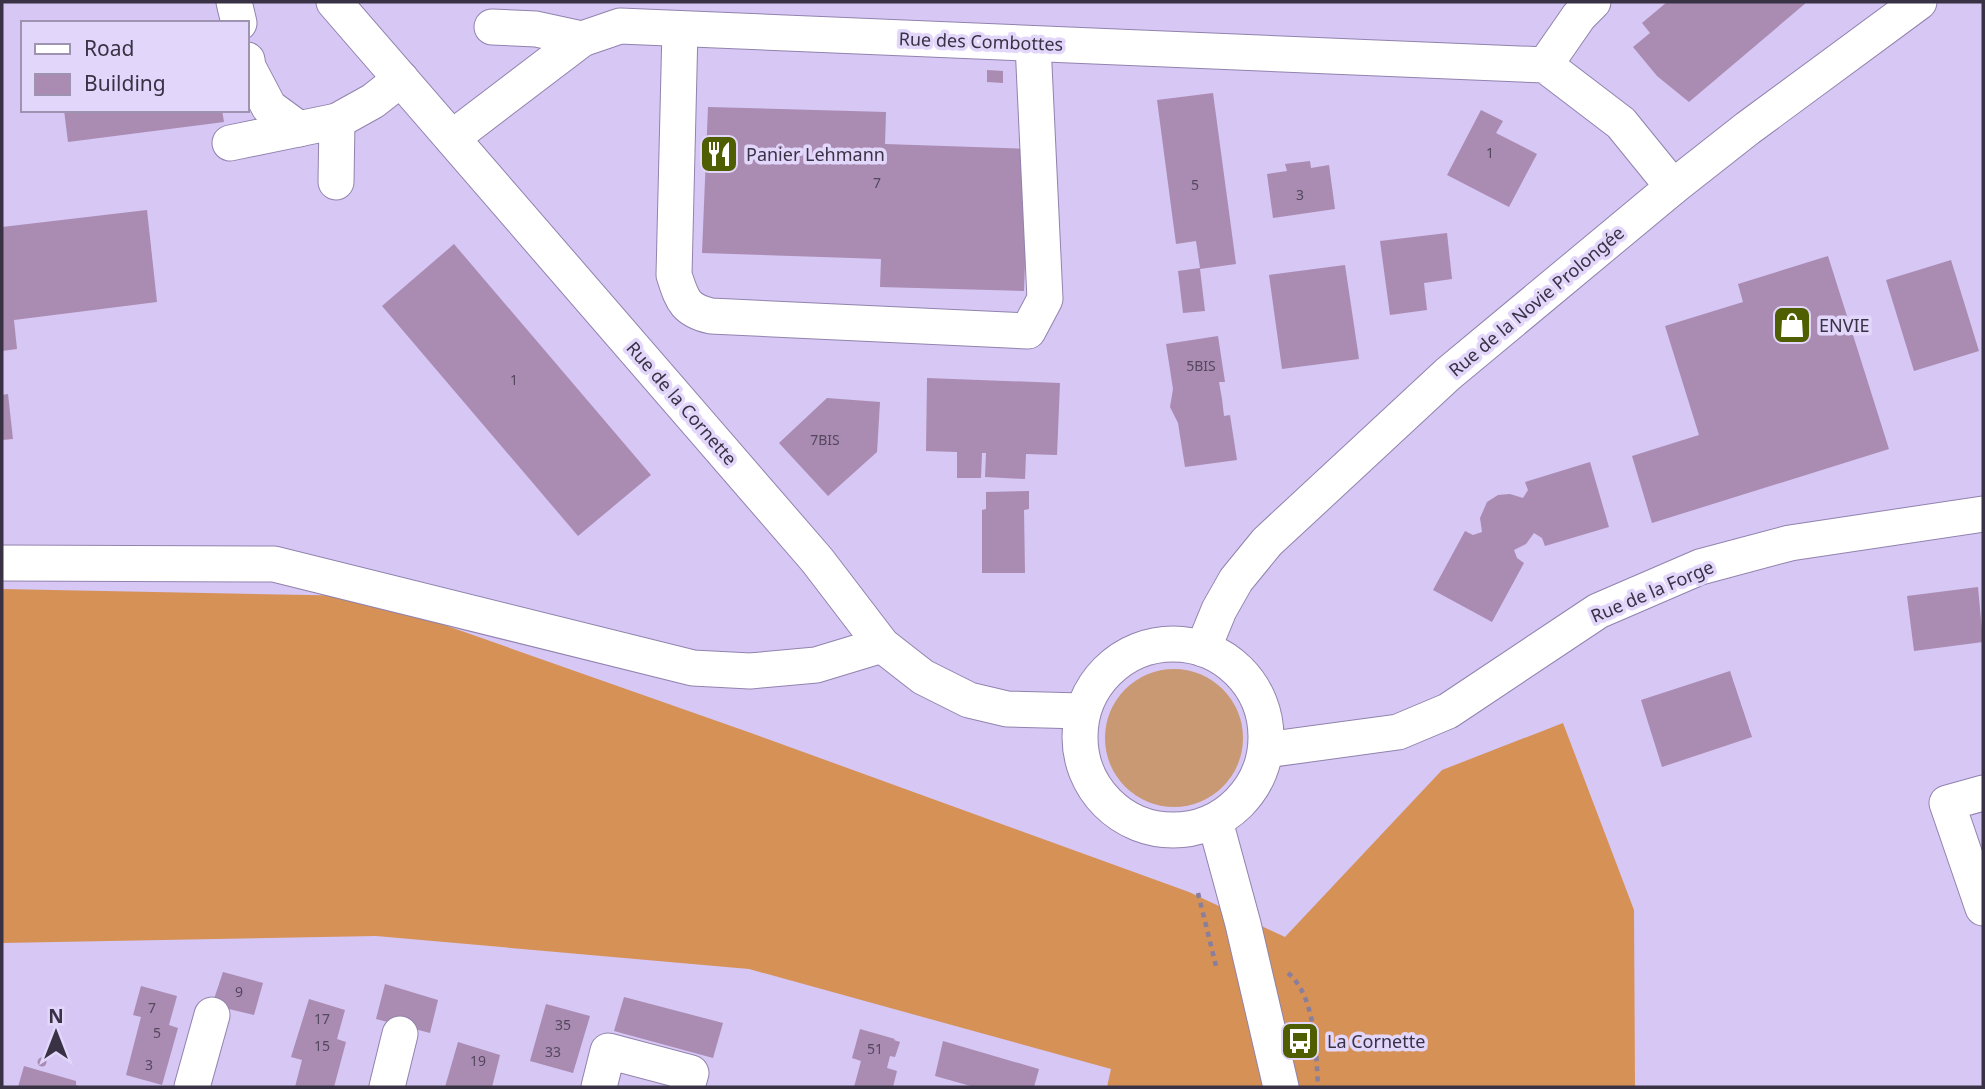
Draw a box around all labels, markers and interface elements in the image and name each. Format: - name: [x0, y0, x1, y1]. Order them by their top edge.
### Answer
- legend: [21, 21, 248, 112]
- street label: Rue des Combottes: [898, 26, 1064, 56]
- text: Road: [84, 34, 134, 62]
- text: Building: [84, 69, 166, 97]
- restaurant icon: Panier Lehmann: [698, 133, 740, 175]
- place label: Panier Lehmann: [746, 142, 885, 166]
- house number: 1: [1486, 143, 1494, 162]
- house number: 7: [873, 173, 881, 192]
- house number: 5: [1191, 175, 1199, 194]
- house number: 3: [1296, 185, 1304, 204]
- street label: Rue de la Novie Prolongée: [1443, 220, 1629, 382]
- shop icon: ENVIE: [1771, 304, 1813, 346]
- place label: ENVIE: [1819, 313, 1870, 337]
- street label: Rue de la Cornette: [622, 336, 742, 470]
- house number: 5BIS: [1186, 356, 1216, 375]
- house number: 1: [510, 370, 518, 389]
- house number: 7BIS: [810, 430, 840, 449]
- street label: Rue de la Forge: [1587, 554, 1717, 628]
- house number: 9: [235, 982, 243, 1001]
- north arrow: [21, 998, 91, 1068]
- house number: 7: [148, 998, 156, 1017]
- text: N: [48, 1003, 64, 1029]
- house number: 17: [314, 1009, 330, 1028]
- house number: 35: [555, 1015, 571, 1034]
- bus stop icon: La Cornette: [1279, 1020, 1321, 1062]
- house number: 5: [153, 1023, 161, 1042]
- place label: La Cornette: [1327, 1029, 1425, 1053]
- house number: 15: [314, 1036, 330, 1055]
- house number: 51: [867, 1039, 883, 1058]
- house number: 33: [545, 1042, 561, 1061]
- house number: 19: [470, 1051, 486, 1070]
- house number: 3: [145, 1055, 153, 1074]

